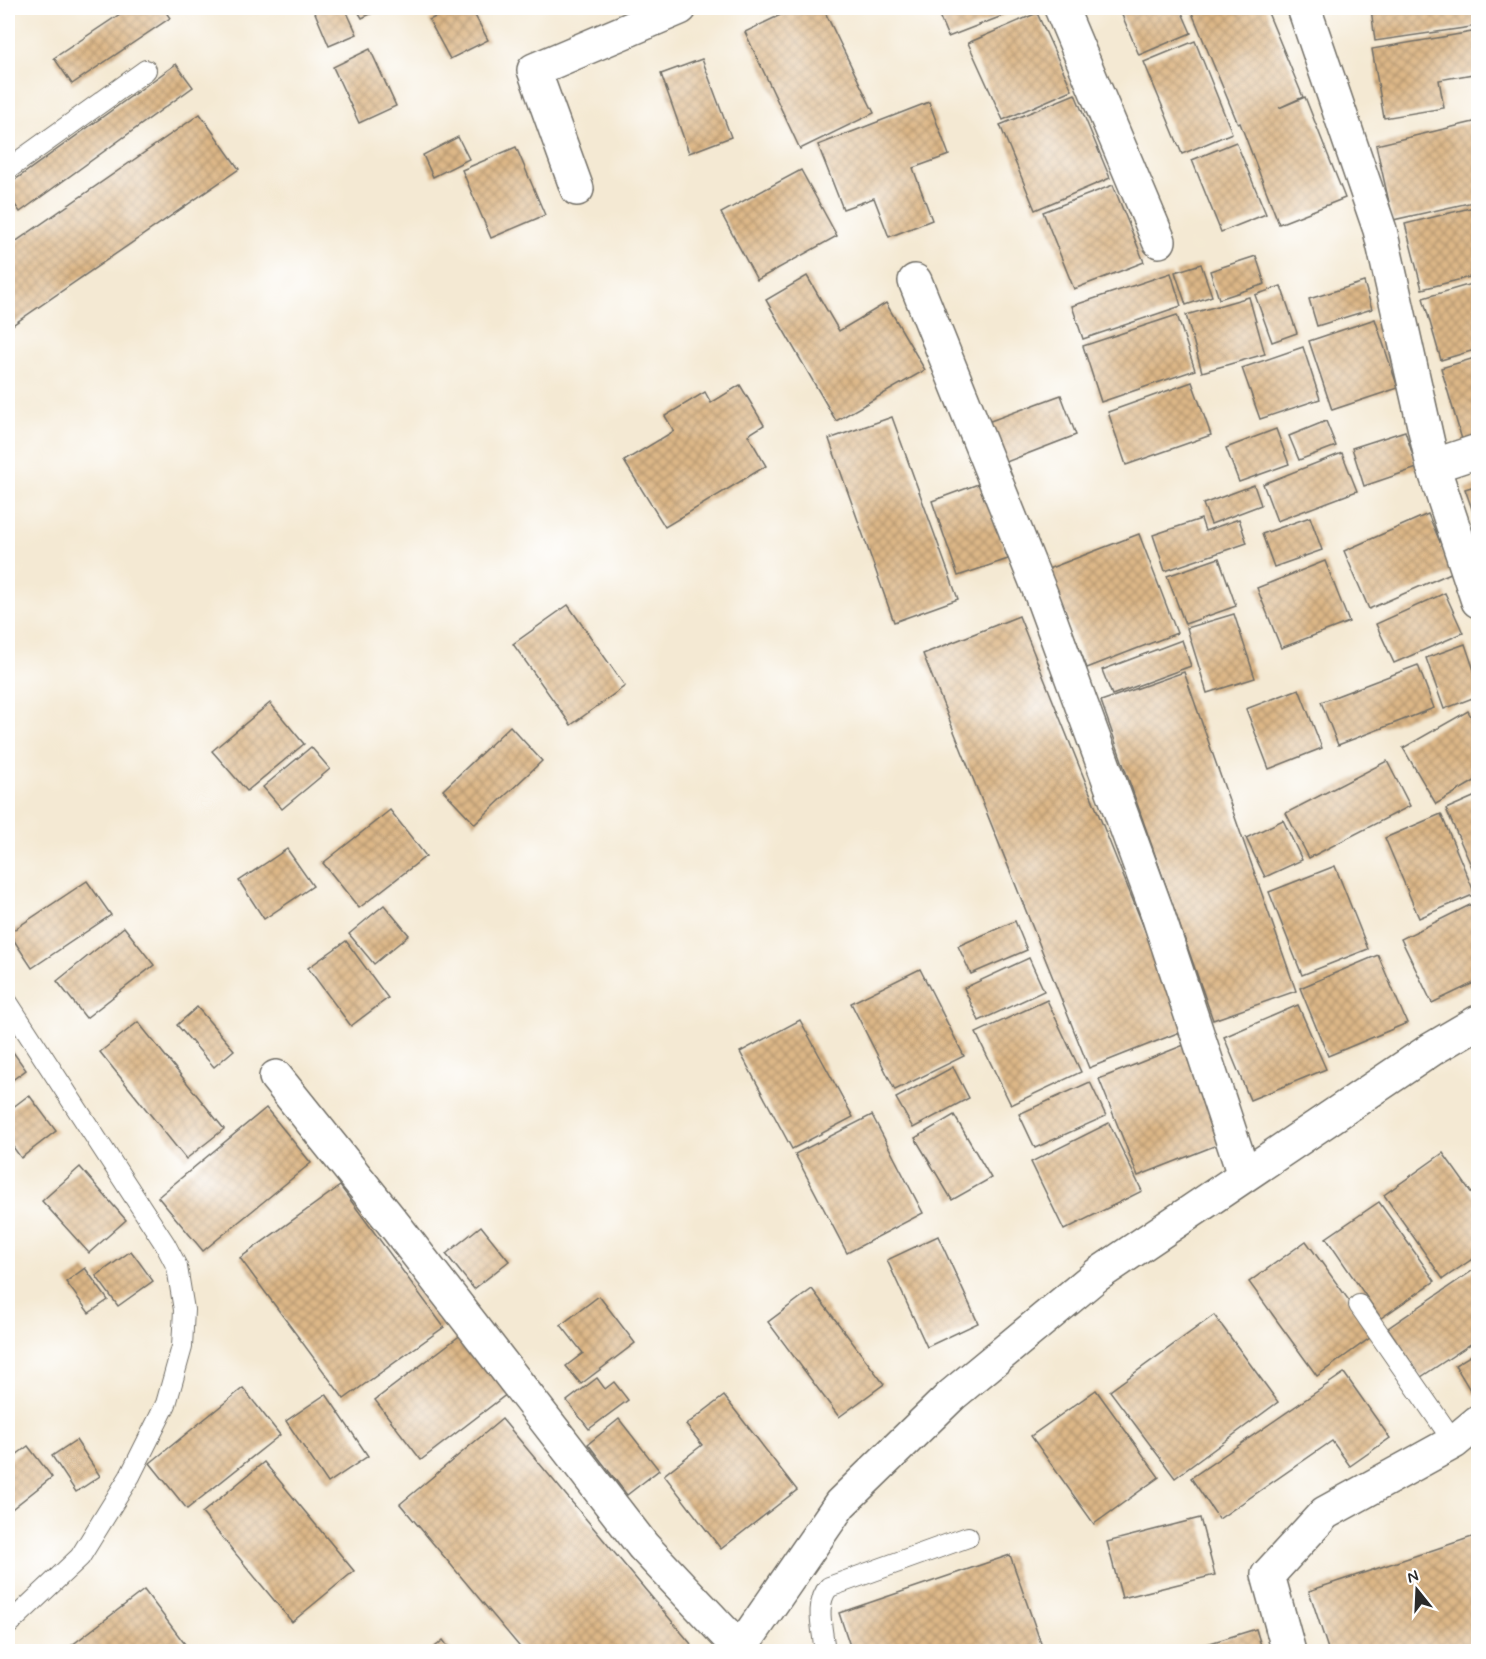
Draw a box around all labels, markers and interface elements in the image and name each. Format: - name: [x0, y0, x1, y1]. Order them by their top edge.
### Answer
- north arrow: [1387, 1560, 1447, 1620]
- text: N: [1405, 1566, 1421, 1589]

